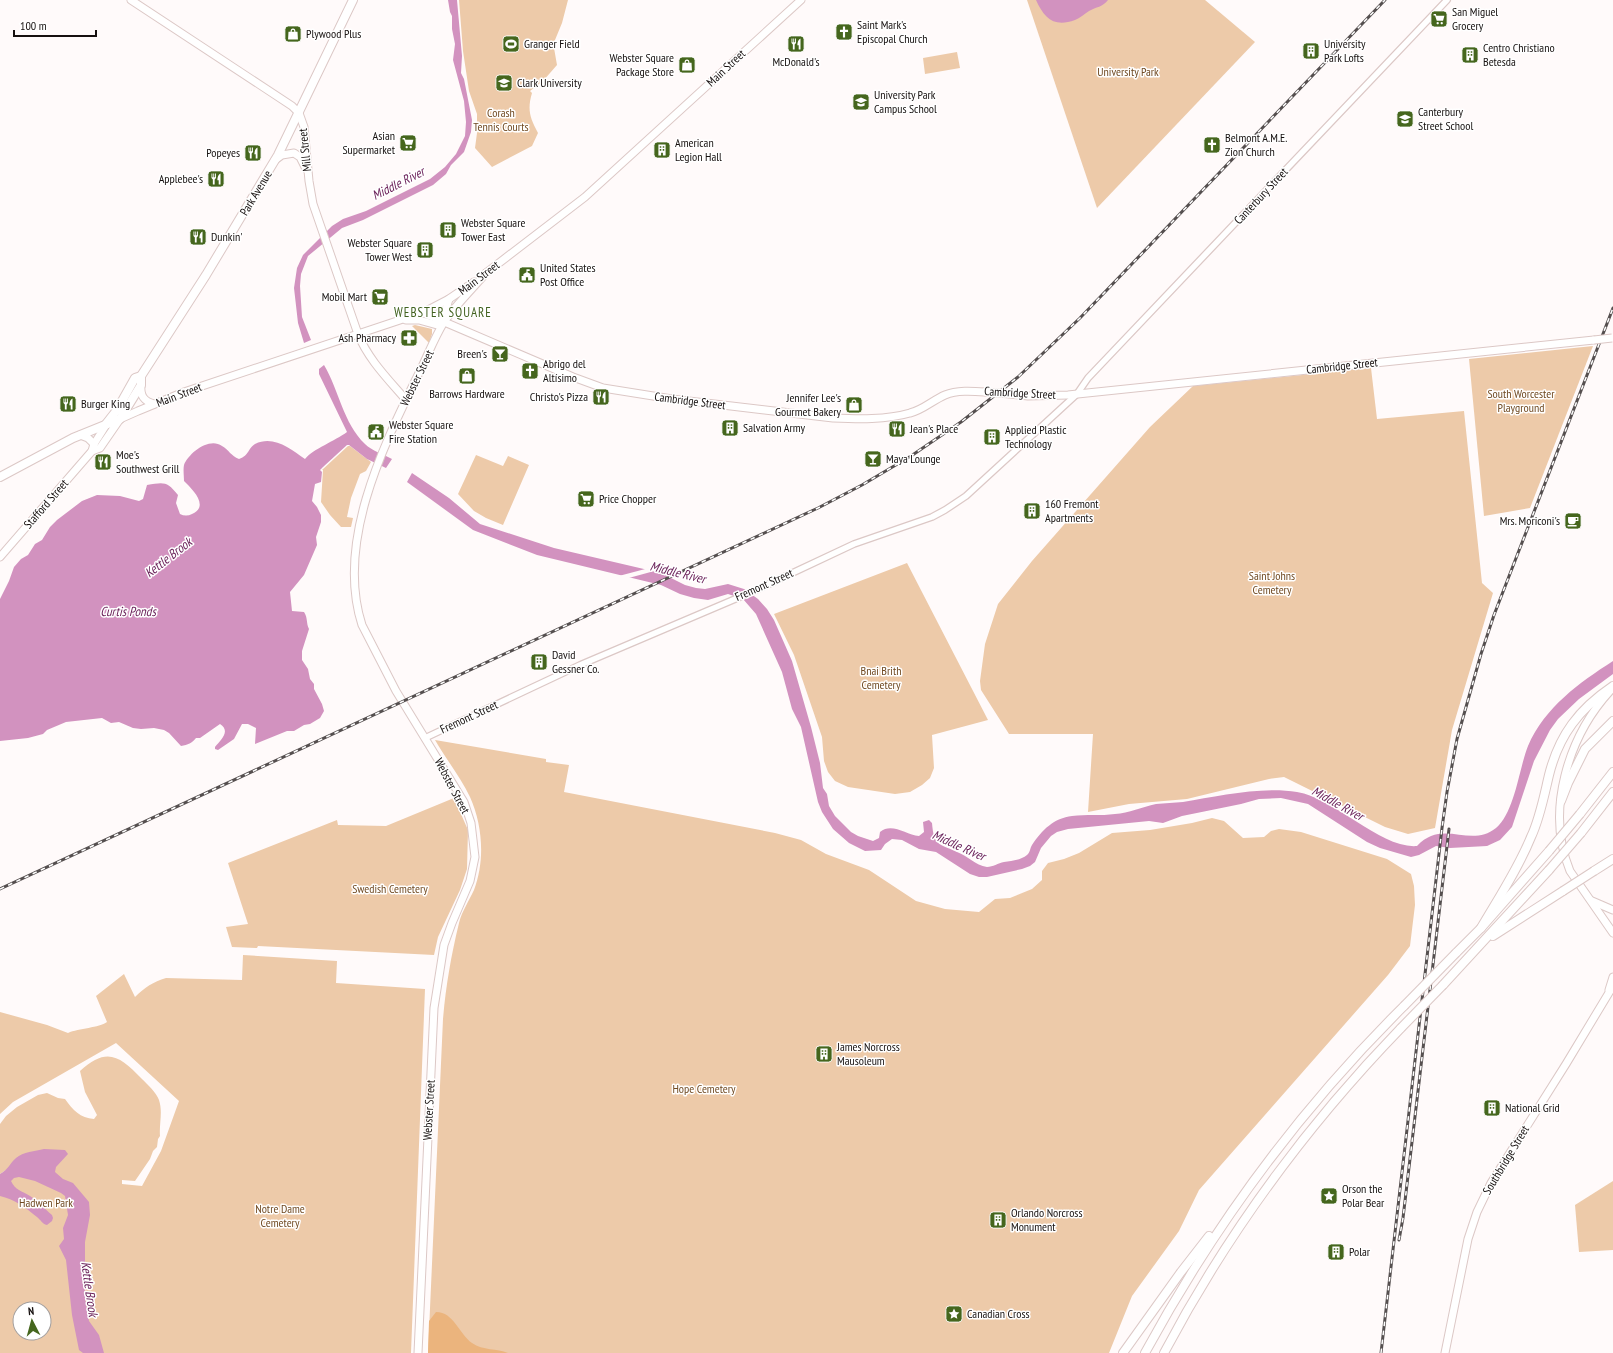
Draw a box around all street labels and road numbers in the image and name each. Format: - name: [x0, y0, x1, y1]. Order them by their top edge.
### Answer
- street label: Main Street: [703, 45, 749, 89]
- street label: Mill Street: [295, 127, 314, 172]
- street label: Canterbury Street: [1231, 164, 1291, 227]
- street label: Park Avenue: [236, 167, 275, 218]
- street label: Main Street: [455, 257, 503, 298]
- street label: Webster Street: [397, 347, 437, 408]
- street label: Cambridge Street: [1305, 354, 1379, 377]
- street label: Main Street: [154, 379, 204, 410]
- street label: Cambridge Street: [984, 383, 1057, 402]
- street label: Cambridge Street: [654, 389, 727, 412]
- street label: Stafford Street: [20, 475, 72, 531]
- street label: Fremont Street: [732, 565, 796, 604]
- street label: Fremont Street: [437, 696, 501, 736]
- street label: Webster Street: [432, 755, 474, 817]
- street label: Webster Street: [419, 1079, 438, 1141]
- street label: Southbridge Street: [1479, 1122, 1532, 1197]

